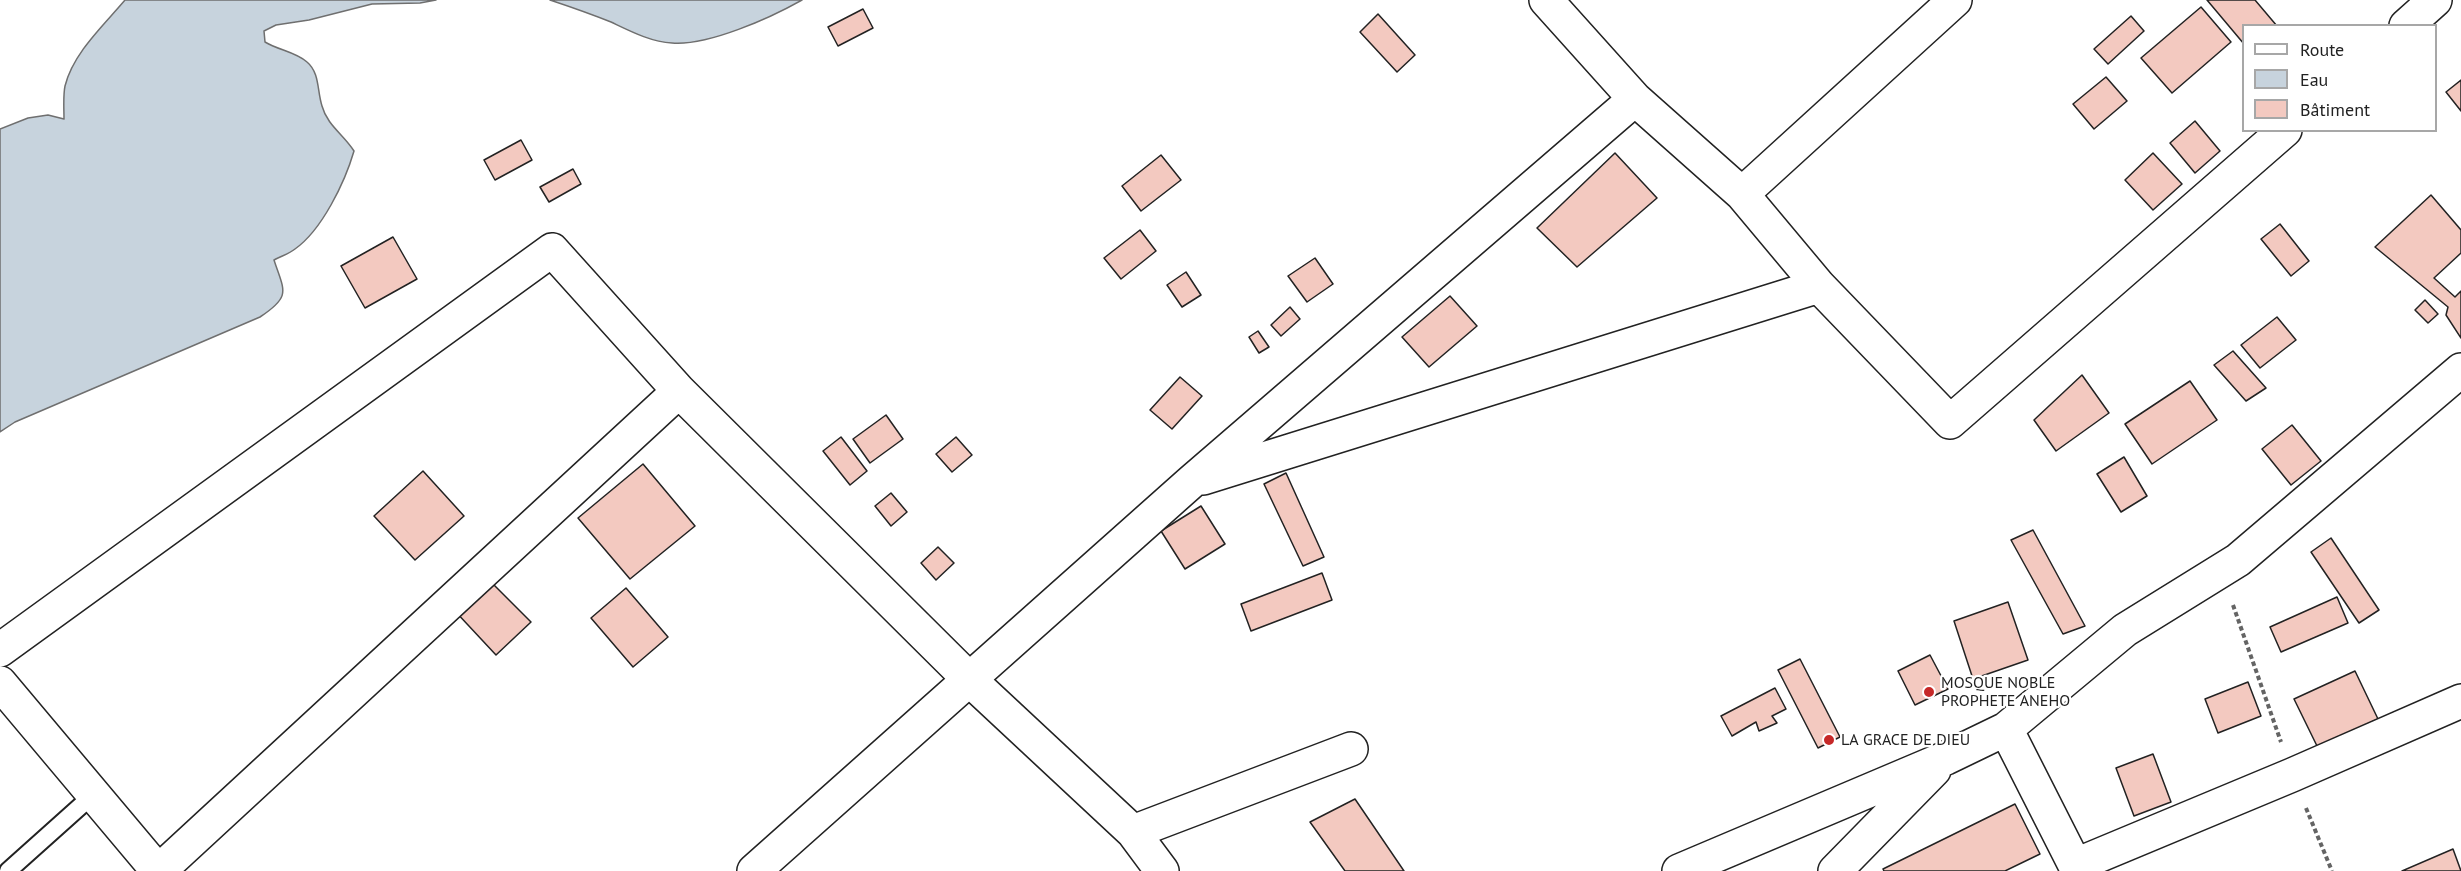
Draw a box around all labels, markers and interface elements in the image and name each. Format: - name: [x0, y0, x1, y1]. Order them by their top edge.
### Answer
- legend: [2242, 24, 2437, 132]
- text: Route: [2300, 38, 2344, 61]
- text: Eau: [2300, 68, 2328, 91]
- text: Bâtiment: [2300, 98, 2370, 121]
- place label: MOSQUE NOBLE PROPHETE ANEHO: [1941, 673, 2070, 711]
- marker: MOSQUE NOBLE PROPHETE ANEHO: [1922, 685, 1936, 699]
- place label: LA GRACE DE DIEU: [1841, 730, 1970, 750]
- marker: LA GRACE DE DIEU: [1822, 733, 1836, 747]

